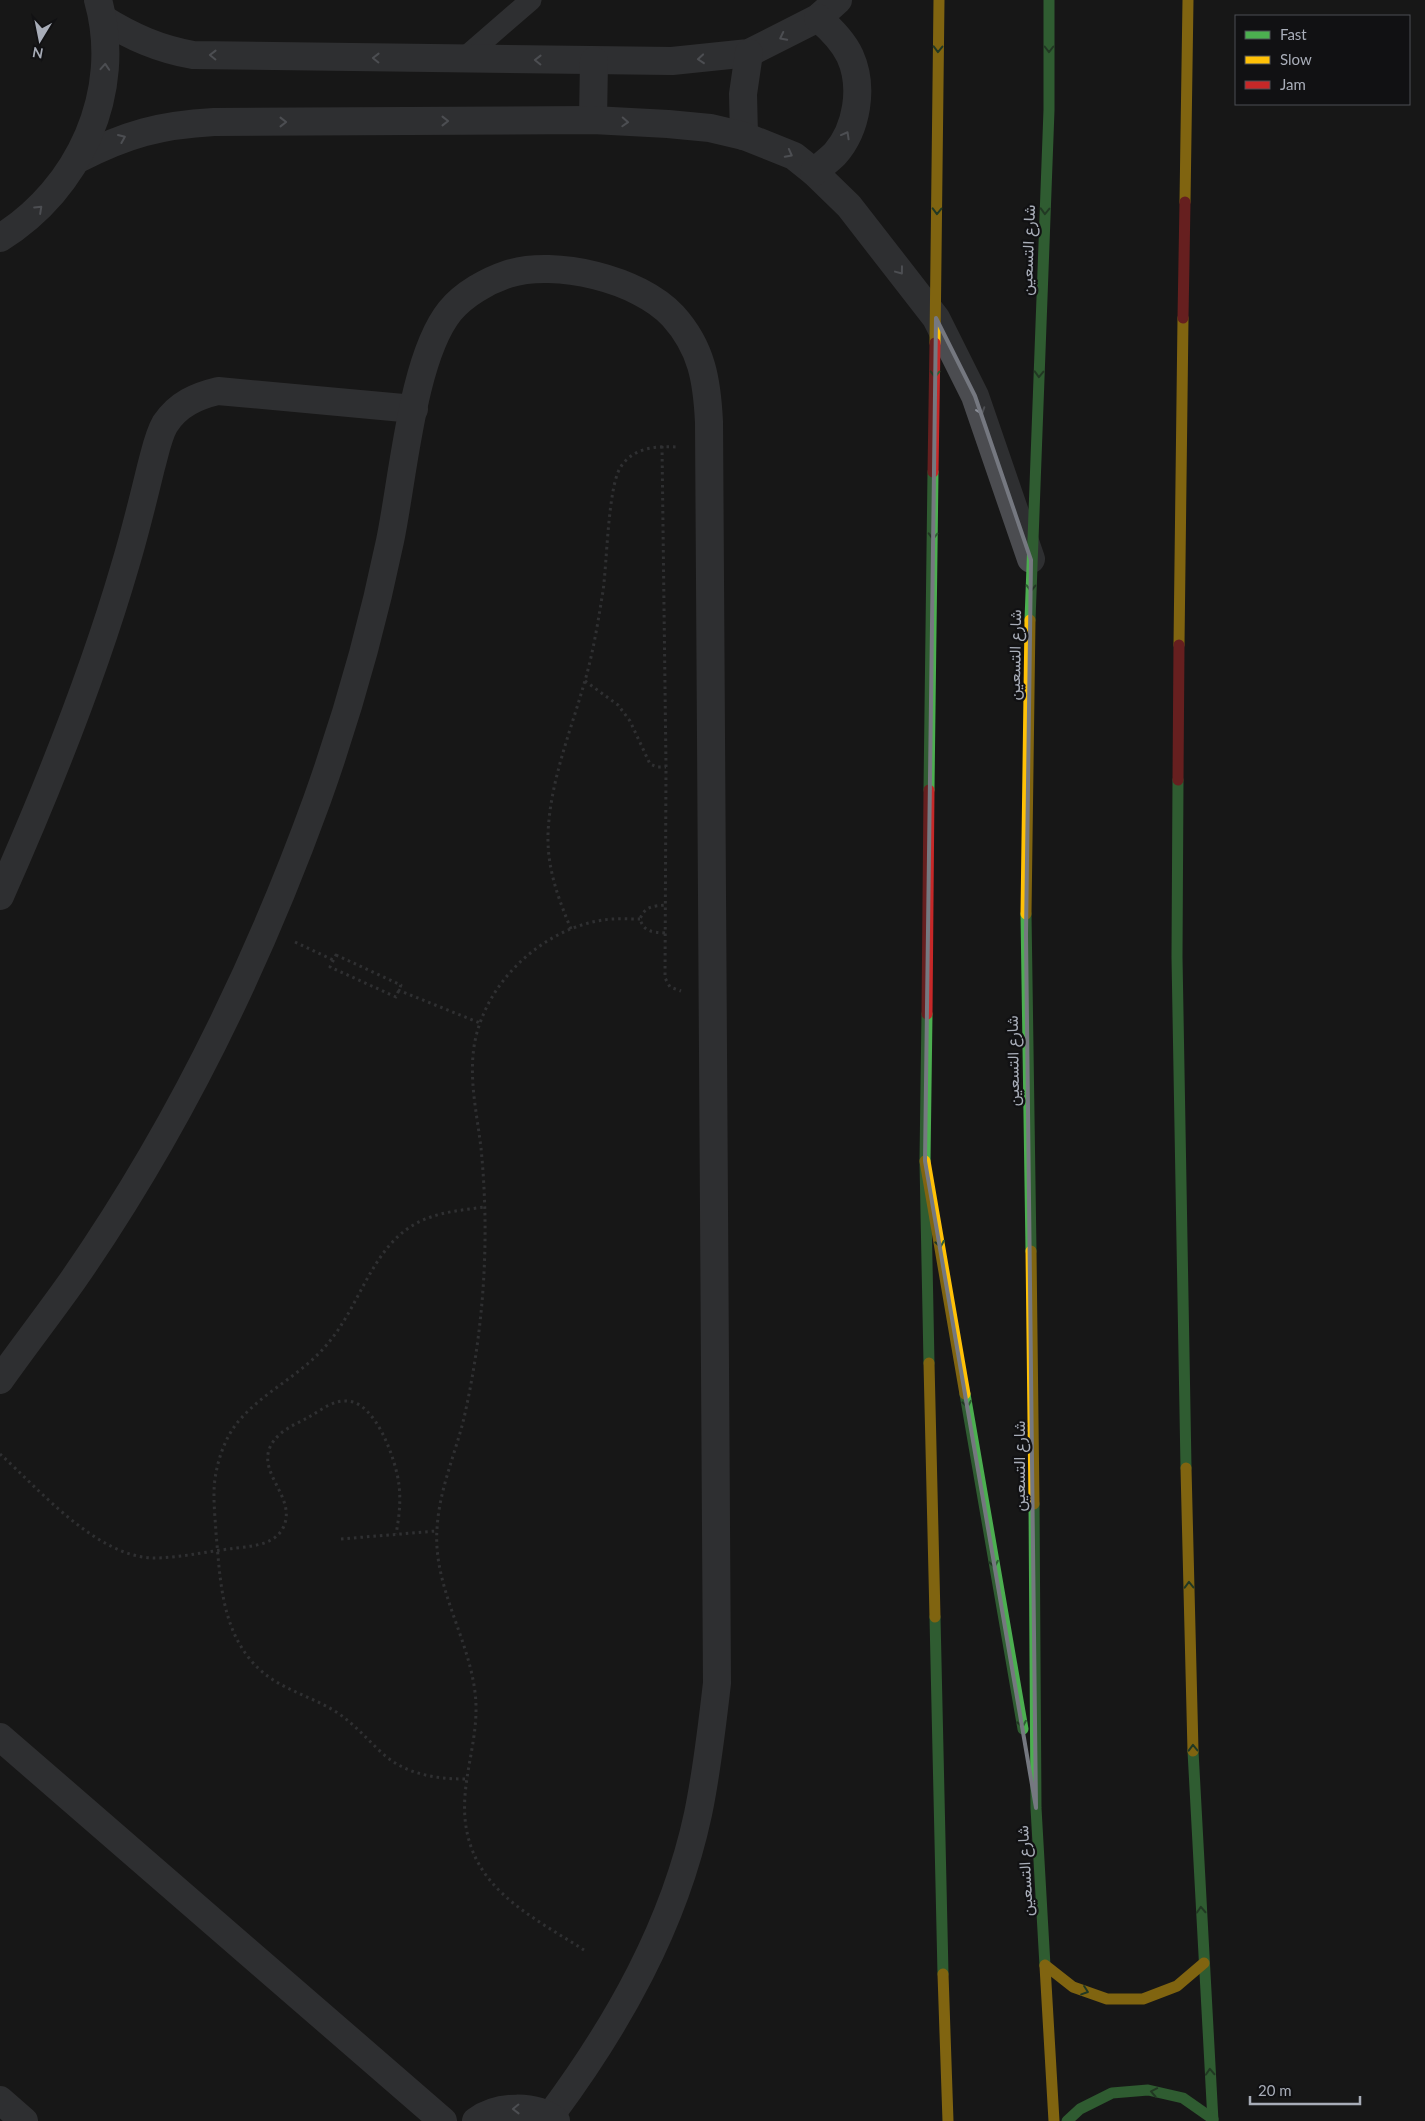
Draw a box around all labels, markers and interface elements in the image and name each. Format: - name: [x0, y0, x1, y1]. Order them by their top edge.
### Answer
- north arrow: [15, 15, 65, 65]
- legend: [1235, 15, 1410, 105]
- text: Fast: [1280, 25, 1307, 43]
- one-way arrow: [780, 31, 789, 41]
- text: N: [31, 44, 44, 63]
- one-way arrow: [933, 45, 944, 53]
- one-way arrow: [1044, 45, 1054, 53]
- one-way arrow: [209, 50, 216, 60]
- text: Slow: [1280, 50, 1312, 68]
- one-way arrow: [371, 53, 379, 63]
- one-way arrow: [696, 53, 704, 64]
- one-way arrow: [534, 55, 542, 65]
- one-way arrow: [99, 62, 110, 70]
- text: Jam: [1280, 75, 1306, 93]
- one-way arrow: [442, 116, 449, 126]
- one-way arrow: [621, 116, 629, 127]
- one-way arrow: [279, 117, 287, 127]
- one-way arrow: [840, 132, 850, 141]
- one-way arrow: [117, 134, 126, 144]
- one-way arrow: [783, 148, 792, 158]
- street label: شارع التسعين: [1016, 204, 1041, 296]
- one-way arrow: [33, 206, 42, 215]
- one-way arrow: [932, 208, 942, 215]
- one-way arrow: [1040, 208, 1050, 215]
- one-way arrow: [895, 265, 903, 274]
- one-way arrow: [930, 370, 940, 378]
- one-way arrow: [1033, 370, 1044, 378]
- one-way arrow: [975, 406, 985, 415]
- one-way arrow: [928, 532, 938, 540]
- one-way arrow: [1026, 585, 1036, 593]
- street label: شارع التسعين: [1004, 609, 1027, 701]
- street label: شارع التسعين: [1002, 1015, 1025, 1107]
- one-way arrow: [934, 1239, 944, 1248]
- one-way arrow: [961, 1400, 972, 1408]
- street label: شارع التسعين: [1009, 1421, 1031, 1511]
- one-way arrow: [989, 1560, 999, 1568]
- one-way arrow: [1184, 1581, 1194, 1589]
- one-way arrow: [1016, 1720, 1026, 1729]
- one-way arrow: [1188, 1744, 1198, 1752]
- street label: شارع التسعين: [1012, 1825, 1039, 1917]
- one-way arrow: [1196, 1906, 1207, 1914]
- one-way arrow: [1080, 1986, 1089, 1996]
- one-way arrow: [1205, 2068, 1215, 2076]
- scale bar: [1250, 2074, 1360, 2106]
- text: 20 m: [1258, 2081, 1292, 2099]
- one-way arrow: [1149, 2087, 1158, 2097]
- one-way arrow: [512, 2104, 520, 2114]

